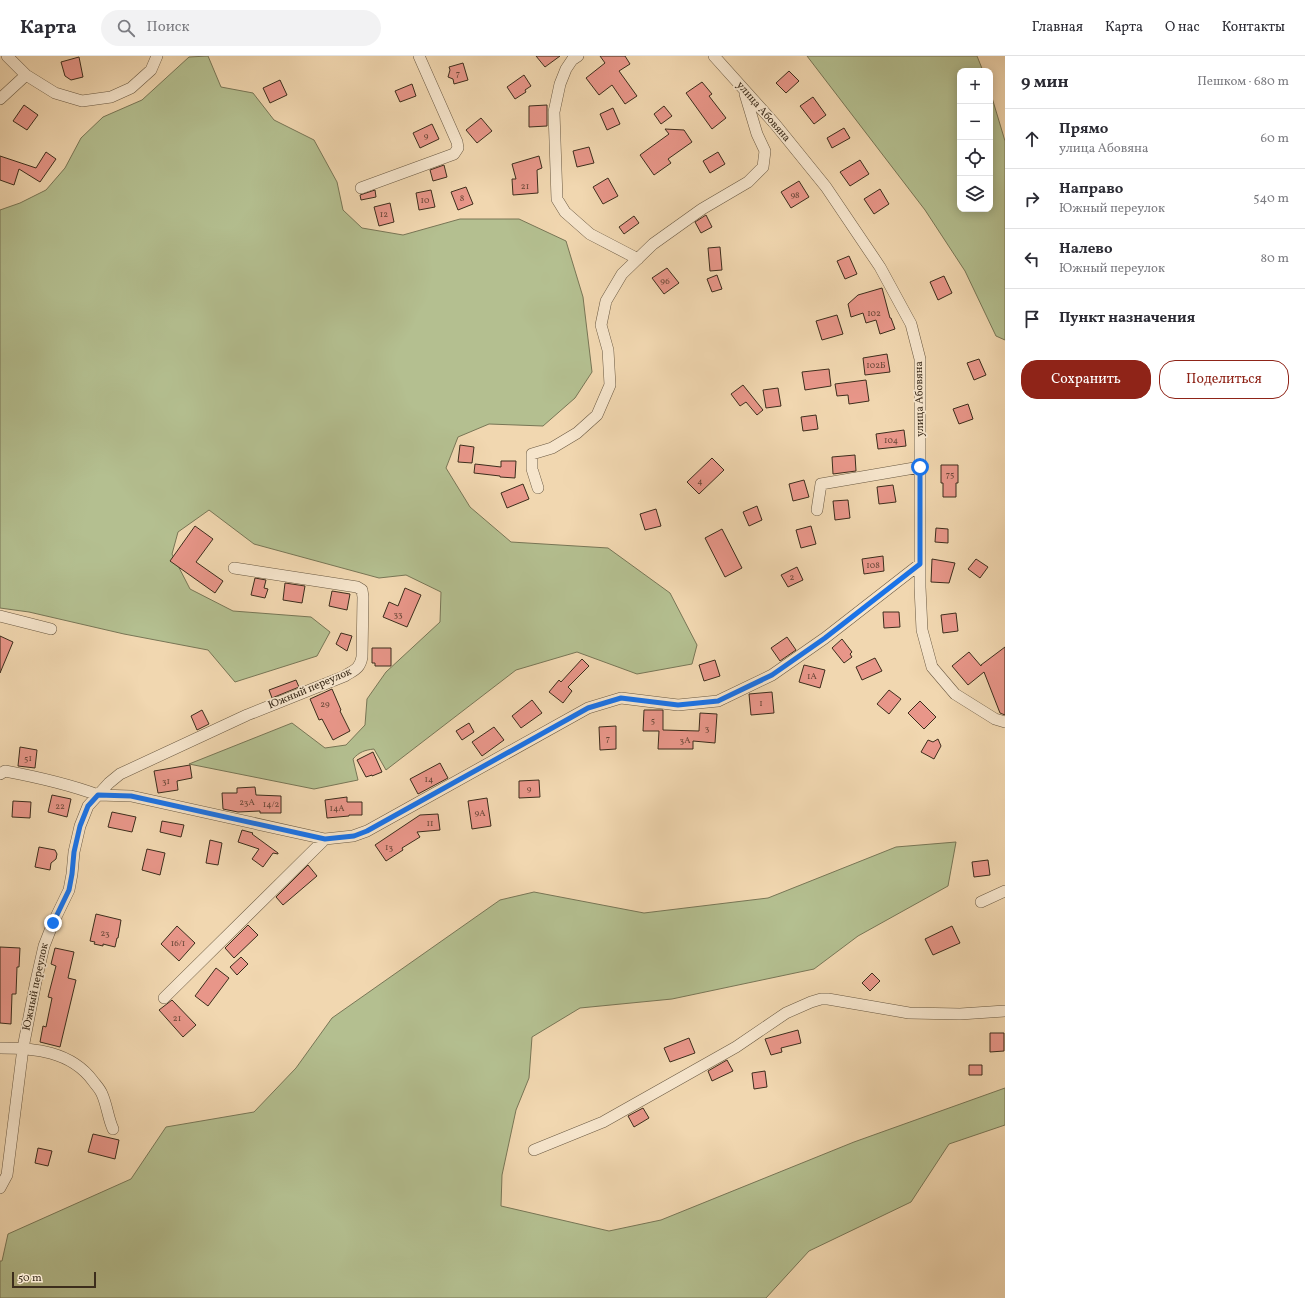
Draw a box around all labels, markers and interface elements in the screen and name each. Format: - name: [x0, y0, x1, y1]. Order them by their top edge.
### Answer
- search box: [101, 10, 381, 46]
- text: Карта: [20, 15, 77, 41]
- icon: search: [115, 17, 137, 39]
- text: Поиск: [147, 17, 190, 38]
- text: Главная: [1032, 18, 1083, 37]
- text: Карта: [1105, 18, 1143, 37]
- text: О нас: [1165, 18, 1200, 37]
- text: Контакты: [1222, 18, 1285, 37]
- house number: 7: [456, 67, 460, 80]
- map controls: [957, 68, 993, 212]
- button: +: [957, 68, 993, 104]
- text: 9 мин: [1021, 71, 1069, 94]
- text: Пешком · 680 m: [1197, 73, 1289, 91]
- street label: улица Абовяна: [733, 79, 794, 146]
- button: −: [957, 104, 993, 140]
- text: Прямо: [1059, 119, 1108, 140]
- icon: ahead: [1021, 128, 1043, 150]
- house number: 9: [424, 130, 429, 143]
- text: 60 m: [1261, 130, 1289, 148]
- button: locate: [957, 140, 993, 176]
- text: улица Абовяна: [1059, 140, 1148, 158]
- button: layers: [957, 176, 993, 212]
- text: Направо: [1059, 179, 1123, 200]
- house number: 21: [521, 180, 529, 193]
- icon: right: [1021, 188, 1043, 210]
- house number: 98: [790, 189, 800, 202]
- text: 540 m: [1253, 190, 1289, 208]
- house number: 8: [460, 192, 465, 205]
- house number: 10: [421, 194, 430, 207]
- text: Южный переулок: [1059, 200, 1165, 218]
- house number: 12: [380, 208, 388, 221]
- text: Налево: [1059, 239, 1113, 260]
- icon: left: [1021, 248, 1043, 270]
- text: 80 m: [1260, 250, 1289, 268]
- text: Южный переулок: [1059, 260, 1165, 278]
- house number: 96: [660, 275, 670, 288]
- house number: 102: [867, 307, 881, 320]
- icon: arrive: [1021, 308, 1043, 330]
- text: Пункт назначения: [1059, 308, 1195, 329]
- house number: 102Б: [866, 359, 886, 372]
- button: Сохранить: [1021, 360, 1151, 399]
- button: Поделиться: [1159, 360, 1289, 399]
- street label: улица Абовяна: [912, 361, 928, 437]
- house number: 104: [884, 434, 898, 447]
- route start: [911, 458, 929, 476]
- house number: 75: [946, 468, 954, 481]
- house number: 4: [697, 475, 703, 488]
- house number: 108: [866, 559, 880, 572]
- house number: 2: [790, 571, 795, 584]
- house number: 33: [393, 608, 403, 621]
- street label: Южный переулок: [266, 665, 354, 713]
- house number: 1А: [807, 670, 818, 683]
- house number: 1: [759, 697, 763, 710]
- house number: 29: [320, 698, 330, 711]
- house number: 5: [651, 714, 655, 727]
- house number: 3: [705, 722, 710, 735]
- house number: 7: [606, 732, 610, 745]
- house number: 3А: [680, 734, 691, 747]
- house number: 51: [24, 752, 32, 765]
- house number: 14: [425, 773, 433, 786]
- house number: 31: [162, 775, 170, 788]
- house number: 9: [527, 783, 532, 796]
- house number: 23А: [239, 796, 255, 809]
- house number: 14/2: [263, 798, 279, 811]
- house number: 22: [55, 800, 65, 813]
- house number: 14А: [329, 802, 345, 815]
- house number: 9А: [474, 807, 486, 820]
- house number: 11: [427, 817, 433, 830]
- house number: 13: [385, 841, 393, 854]
- route end: [44, 914, 62, 932]
- house number: 23: [100, 927, 110, 940]
- house number: 16/1: [171, 937, 185, 950]
- street label: Южный переулок: [19, 941, 53, 1032]
- house number: 21: [173, 1012, 181, 1025]
- scale bar: [12, 1270, 96, 1289]
- text: 50 m: [18, 1271, 42, 1286]

